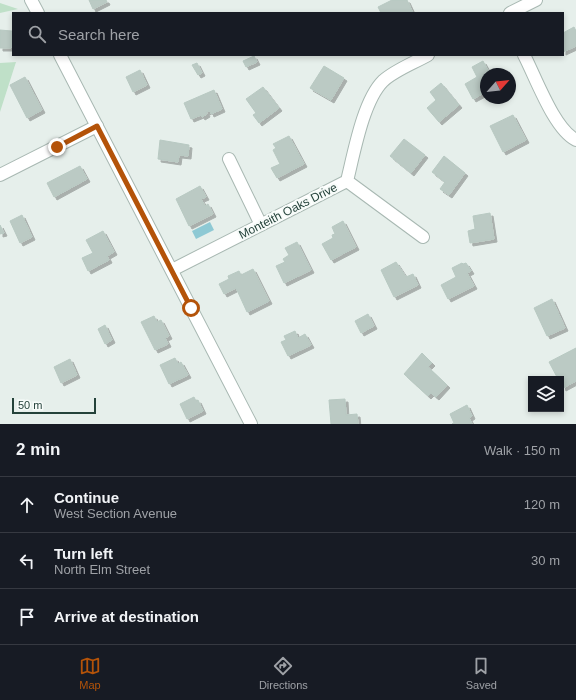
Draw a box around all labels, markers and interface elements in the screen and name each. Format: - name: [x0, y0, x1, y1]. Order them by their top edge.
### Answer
- search box: [12, 12, 564, 56]
- icon: search: [26, 23, 48, 45]
- text: Search here: [58, 26, 140, 43]
- north arrow: [480, 68, 516, 104]
- route end: [48, 138, 66, 156]
- street label: Monteith Oaks Drive: [236, 180, 340, 242]
- route start: [182, 299, 200, 317]
- map controls: [528, 376, 564, 412]
- button: layers: [528, 376, 564, 412]
- scale bar: [12, 396, 96, 415]
- text: 50 m: [18, 399, 42, 411]
- text: 2 min: [16, 440, 60, 459]
- text: Walk · 150 m: [484, 443, 560, 458]
- text: Continue: [54, 489, 119, 506]
- icon: ahead: [16, 494, 38, 516]
- text: 120 m: [524, 497, 560, 512]
- text: West Section Avenue: [54, 506, 177, 521]
- text: Turn left: [54, 545, 113, 562]
- icon: left: [16, 550, 38, 572]
- text: 30 m: [531, 553, 560, 568]
- text: North Elm Street: [54, 562, 150, 577]
- icon: arrive: [16, 606, 38, 628]
- text: Arrive at destination: [54, 608, 199, 625]
- tab: Map: [79, 655, 101, 691]
- tab: Directions: [259, 655, 308, 691]
- tab: Saved: [466, 655, 497, 691]

